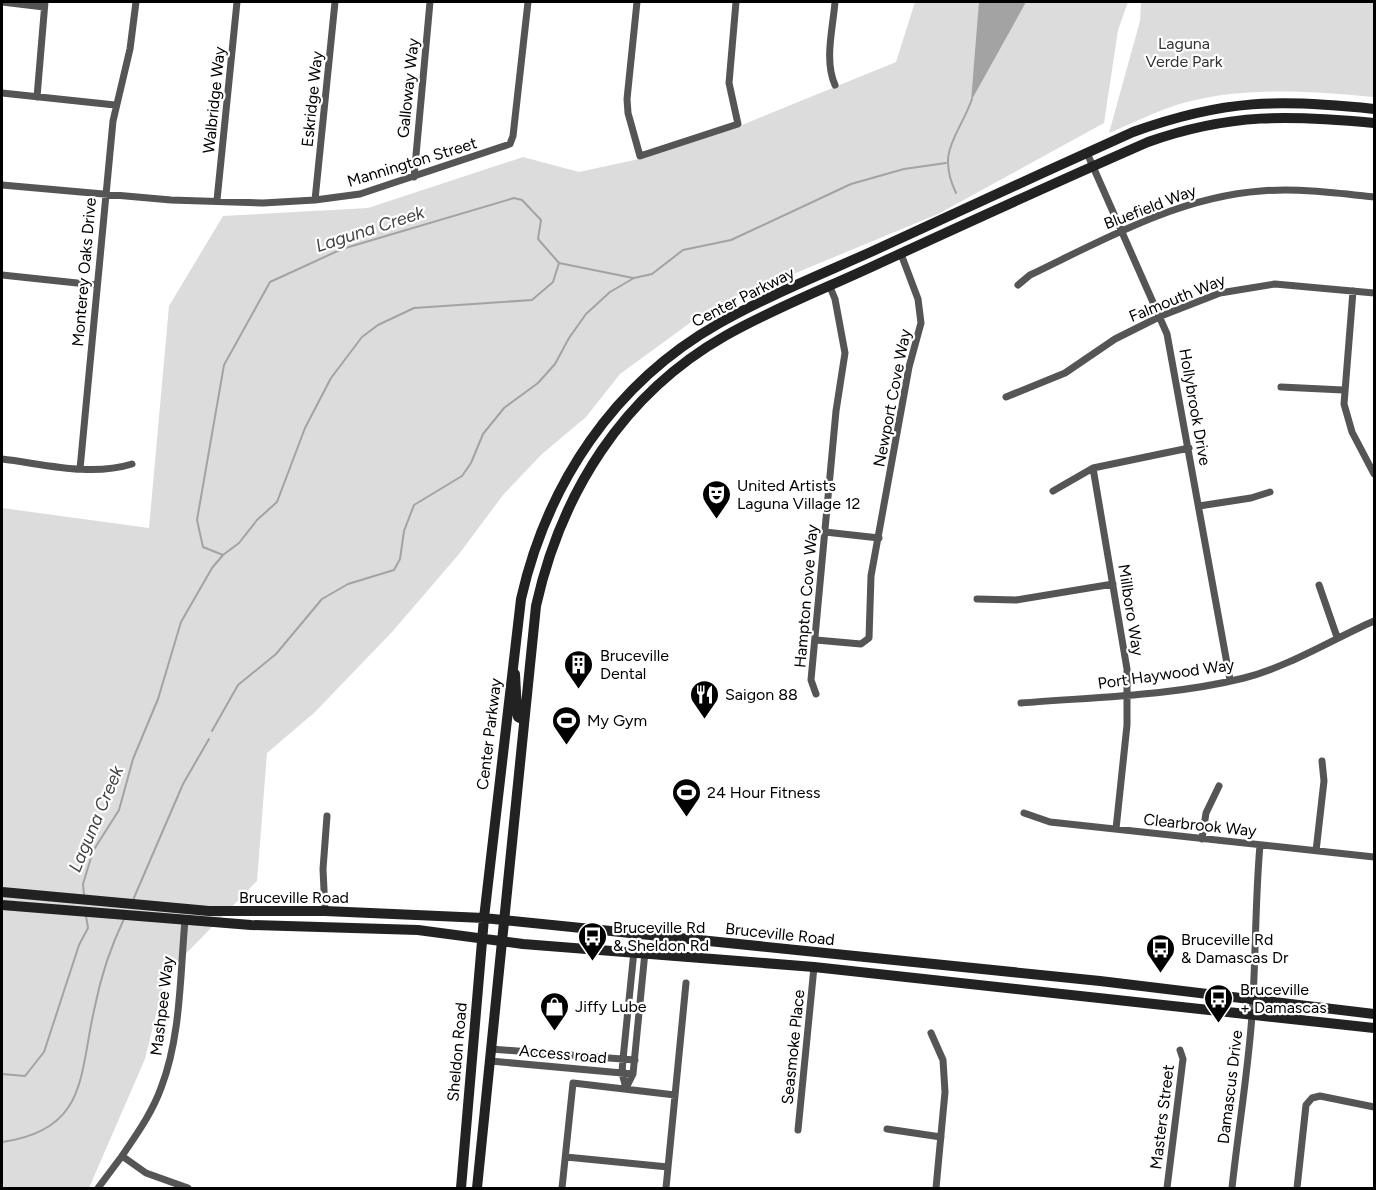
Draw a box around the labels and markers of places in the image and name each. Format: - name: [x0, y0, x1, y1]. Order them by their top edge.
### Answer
- place label: United Artists Laguna Village 12: [737, 476, 860, 513]
- theatre icon: United Artists Laguna Village 12: [700, 478, 732, 520]
- place label: Bruceville Dental: [600, 646, 669, 683]
- building icon: Bruceville Dental: [563, 648, 595, 690]
- restaurant icon: Saigon 88: [688, 678, 720, 720]
- place label: Saigon 88: [725, 685, 798, 704]
- sports icon: My Gym: [550, 704, 582, 746]
- place label: My Gym: [587, 711, 647, 730]
- sports icon: 24 Hour Fitness: [670, 776, 702, 818]
- place label: 24 Hour Fitness: [707, 783, 820, 802]
- place label: Bruceville Rd & Sheldon Rd: [613, 918, 709, 955]
- bus stop icon: Bruceville Rd & Sheldon Rd: [576, 920, 608, 962]
- place label: Bruceville Rd & Damascas Dr: [1181, 930, 1289, 967]
- bus stop icon: Bruceville Rd & Damascas Dr: [1144, 932, 1176, 974]
- place label: Bruceville + Damascas: [1240, 980, 1327, 1017]
- bus stop icon: Bruceville + Damascas: [1203, 982, 1235, 1024]
- shop icon: Jiffy Lube: [538, 990, 570, 1032]
- place label: Jiffy Lube: [575, 997, 647, 1016]

